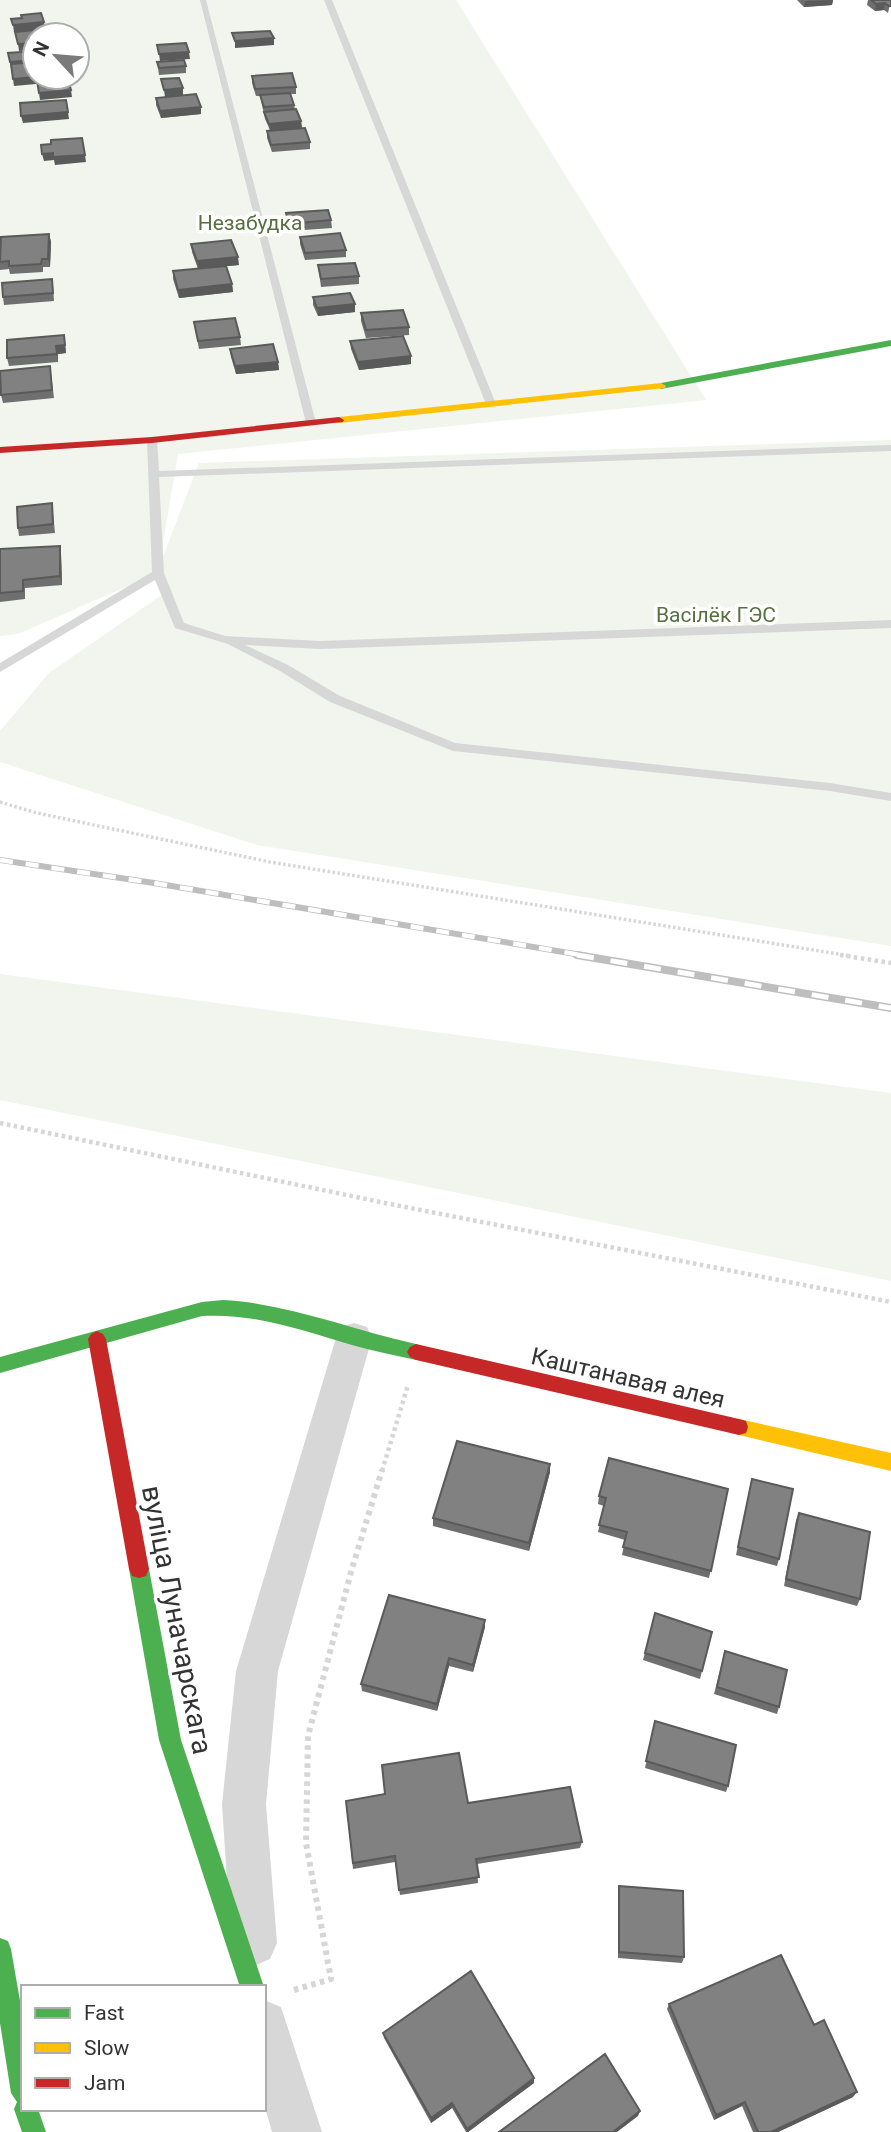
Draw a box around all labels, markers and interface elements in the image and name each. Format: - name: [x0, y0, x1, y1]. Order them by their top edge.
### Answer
- north arrow: [21, 21, 91, 91]
- text: N: [28, 38, 54, 60]
- park label: Незабудка: [198, 211, 302, 235]
- park label: Васілёк ГЭС: [656, 603, 776, 627]
- street label: Каштанавая алея: [528, 1342, 728, 1414]
- street label: вуліца Луначарскага: [135, 1483, 219, 1757]
- legend: [21, 1985, 266, 2111]
- text: Fast: [84, 2001, 125, 2025]
- text: Slow: [84, 2036, 130, 2060]
- text: Jam: [84, 2071, 125, 2095]

